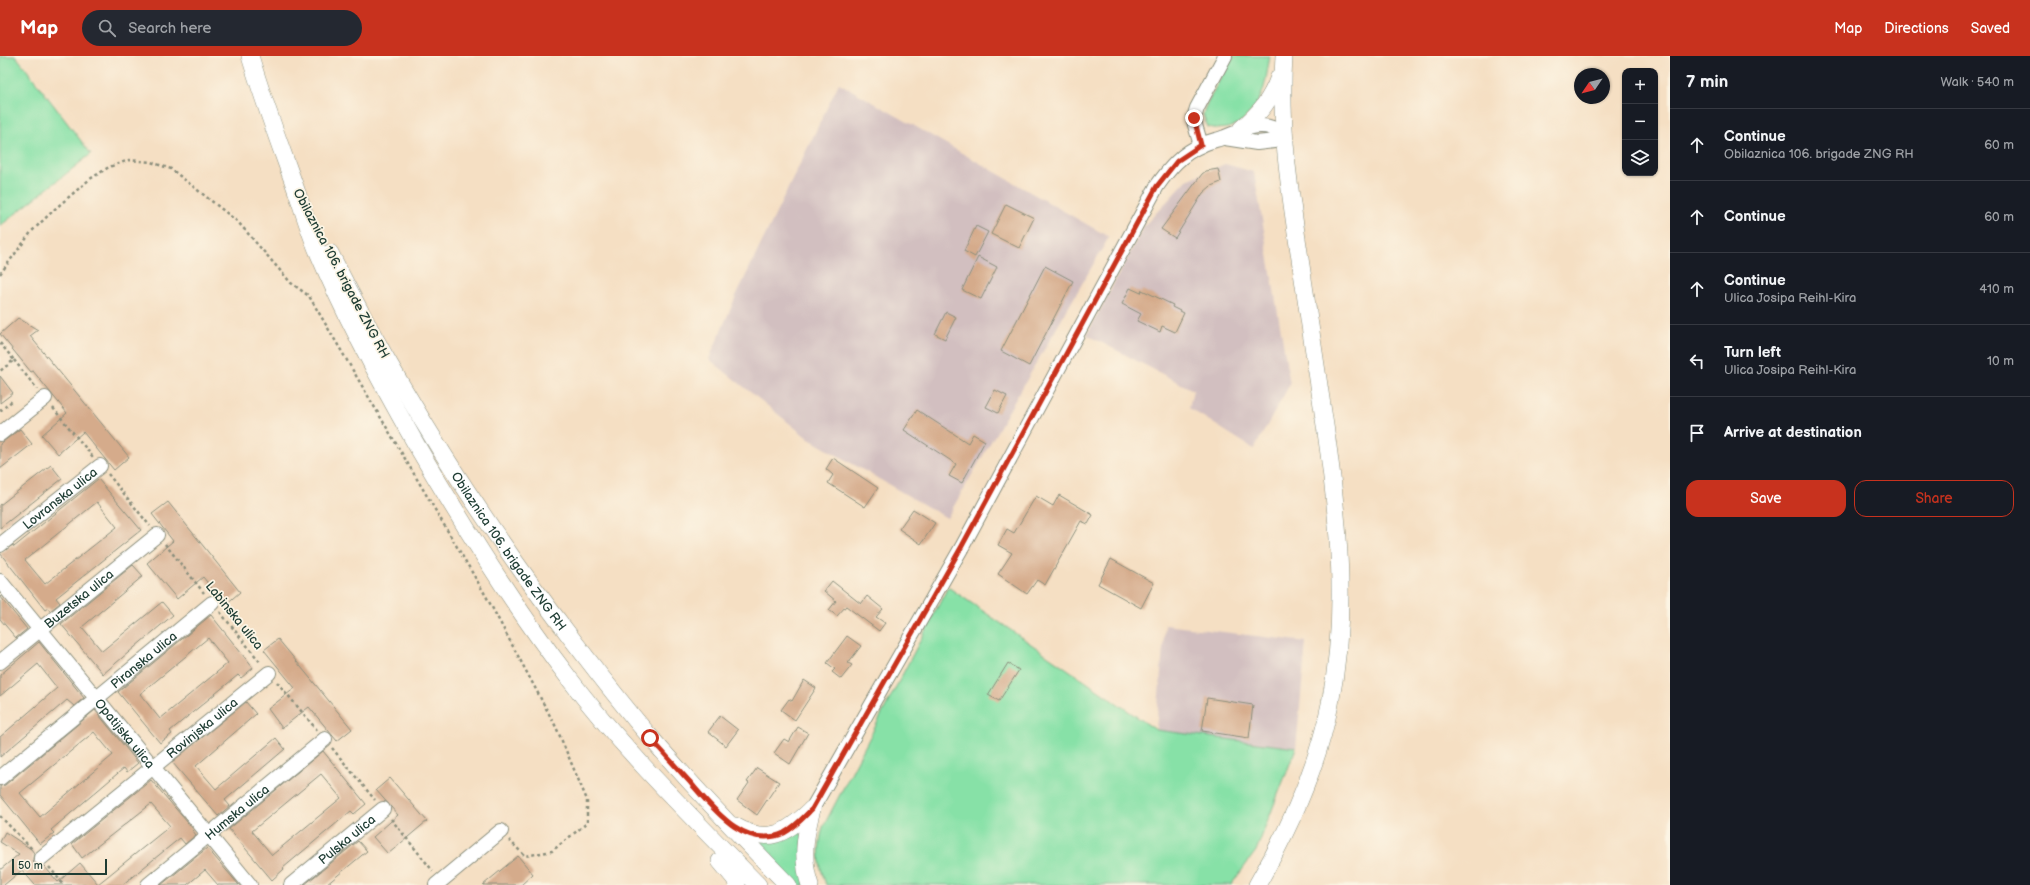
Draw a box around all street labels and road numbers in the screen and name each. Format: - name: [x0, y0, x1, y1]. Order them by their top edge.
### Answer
- street label: Obilaznica 106. brigade ZNG RH: [289, 186, 393, 361]
- street label: Lovranska ulica: [20, 464, 101, 533]
- street label: Obilaznica 106. brigade ZNG RH: [448, 469, 570, 634]
- street label: Buzetska ulica: [41, 566, 117, 632]
- street label: Labinska ulica: [202, 578, 267, 653]
- street label: Piranska ulica: [108, 628, 181, 692]
- street label: Rovinjska ulica: [163, 695, 241, 762]
- street label: Opatijska ulica: [91, 696, 158, 772]
- street label: Humska ulica: [202, 781, 273, 844]
- street label: Pulska ulica: [315, 812, 379, 868]

